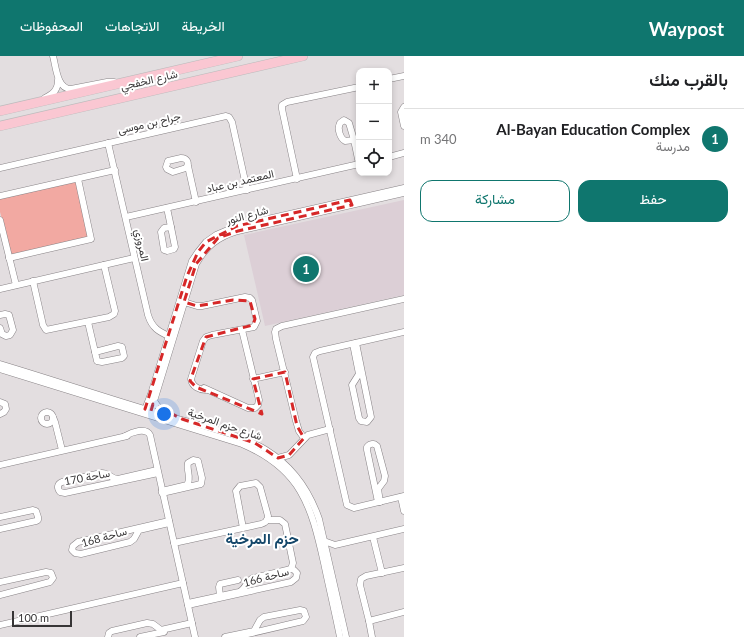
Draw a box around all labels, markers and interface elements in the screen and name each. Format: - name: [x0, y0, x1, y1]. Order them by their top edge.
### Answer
- text: المحفوظات: [20, 17, 83, 34]
- text: الاتجاهات: [105, 17, 159, 34]
- text: الخريطة: [181, 17, 225, 34]
- text: Waypost: [649, 17, 724, 40]
- street label: شارع الخفجي: [119, 67, 180, 96]
- map controls: [356, 68, 392, 176]
- button: +: [356, 68, 392, 104]
- text: بالقرب منك: [649, 69, 728, 90]
- button: −: [356, 104, 392, 140]
- street label: جراح بن موسى: [116, 109, 182, 138]
- text: Al-Bayan Education Complex: [496, 120, 690, 138]
- text: 340 m: [420, 131, 457, 147]
- text: 1: [711, 131, 719, 147]
- text: مدرسة: [656, 138, 690, 154]
- button: locate: [356, 140, 392, 176]
- street label: المعتمد بن عباد: [205, 166, 275, 196]
- button: مشاركة: [420, 180, 570, 222]
- button: حفظ: [578, 180, 728, 222]
- street label: شارع النور: [223, 203, 270, 229]
- street label: المروزي: [129, 228, 152, 263]
- pin: 1: [293, 254, 319, 284]
- your location: [154, 404, 174, 424]
- street label: شارع حزم المرخية: [186, 405, 264, 444]
- street label: ساحة 170: [63, 466, 111, 487]
- street label: ساحة 168: [80, 524, 128, 549]
- district label: حزم المرخية: [225, 529, 299, 549]
- street label: ساحة 166: [242, 564, 290, 589]
- scale bar: [12, 609, 72, 628]
- text: 100 m: [18, 611, 49, 624]

